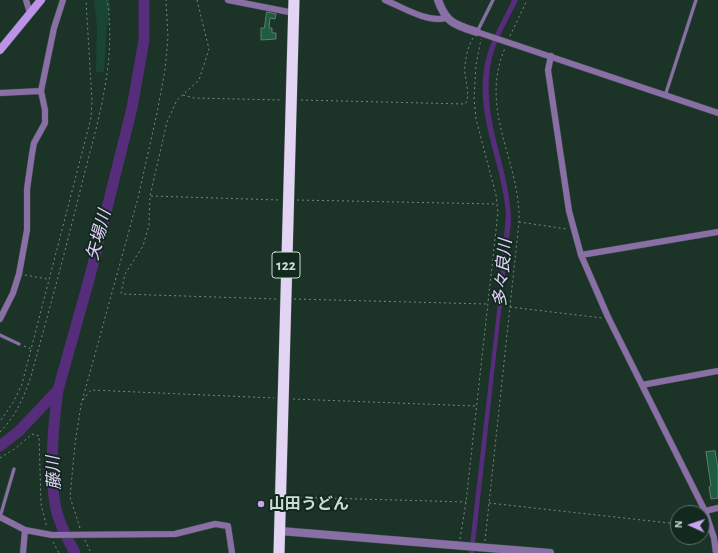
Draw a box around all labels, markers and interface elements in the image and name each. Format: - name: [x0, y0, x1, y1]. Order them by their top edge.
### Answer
- water label: 矢場川: [83, 208, 115, 262]
- water label: 多々良川: [490, 238, 516, 308]
- road number: 122: [272, 252, 300, 278]
- water label: 藤川: [43, 456, 65, 490]
- place label: 山田うどん: [269, 494, 349, 514]
- marker: 山田うどん: [256, 499, 266, 509]
- north arrow: [670, 505, 710, 545]
- text: N: [673, 520, 684, 529]

